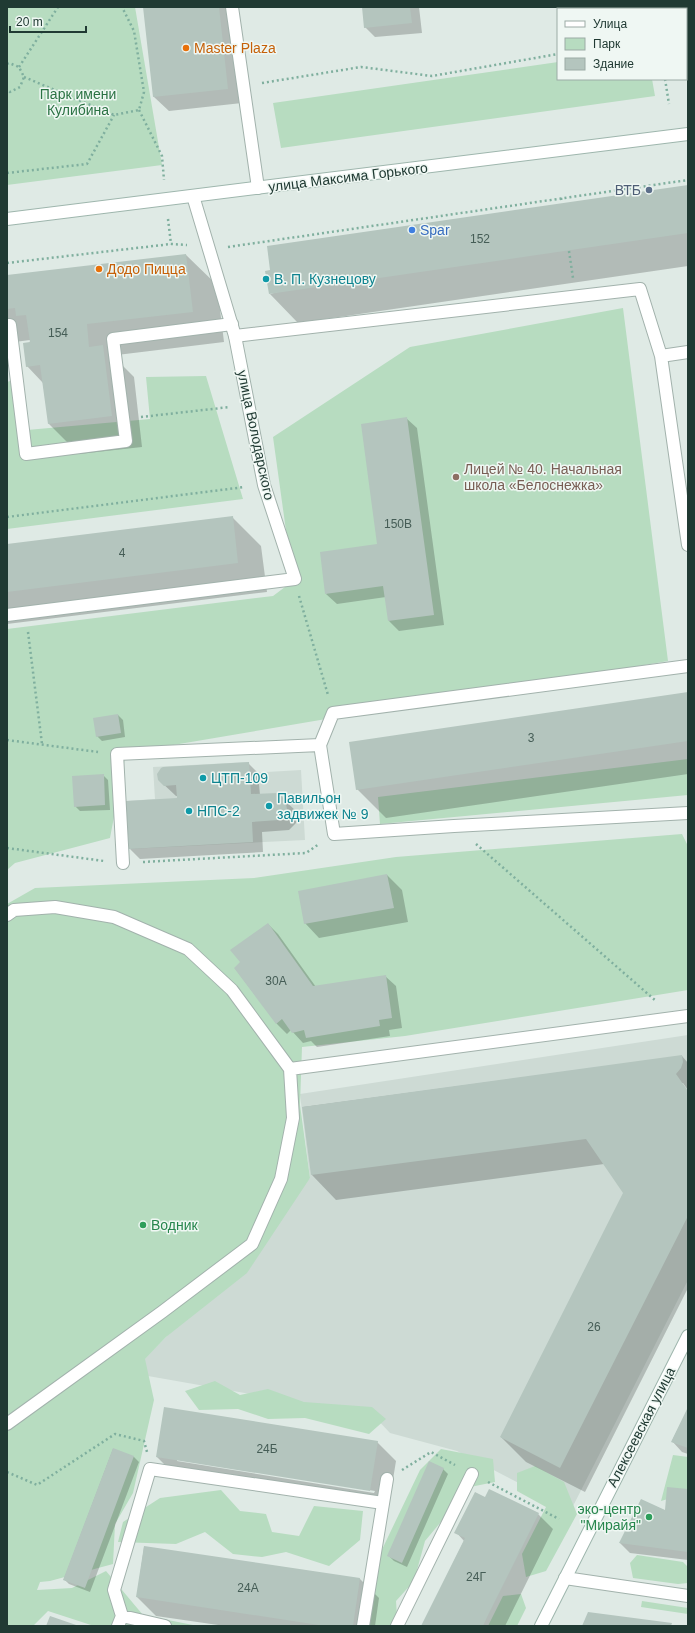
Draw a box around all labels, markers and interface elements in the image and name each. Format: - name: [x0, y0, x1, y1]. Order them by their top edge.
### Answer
- scale bar: [10, 8, 86, 34]
- legend: [557, 8, 687, 80]
- text: 20 m: [16, 15, 43, 29]
- text: Улица: [593, 17, 627, 31]
- text: Парк: [593, 37, 621, 51]
- place label: Master Plaza: [194, 40, 276, 56]
- marker: Master Plaza: [181, 43, 191, 53]
- text: Здание: [593, 57, 634, 71]
- park label: Парк имени Кулибина: [40, 86, 116, 118]
- street label: улица Максима Горького: [267, 159, 429, 195]
- place label: ВТБ: [615, 182, 641, 198]
- marker: ВТБ: [644, 185, 654, 195]
- place label: Spar: [420, 222, 450, 238]
- marker: Spar: [407, 225, 417, 235]
- house number: 152: [470, 232, 490, 246]
- place label: Додо Пицца: [107, 261, 186, 277]
- marker: Додо Пицца: [94, 264, 104, 274]
- place label: В. П. Кузнецову: [274, 271, 376, 287]
- marker: В. П. Кузнецову: [261, 274, 271, 284]
- house number: 154: [48, 326, 68, 340]
- street label: улица Володарского: [234, 369, 278, 502]
- place label: Лицей № 40. Начальная школа «Белоснежка»: [464, 461, 622, 493]
- marker: Лицей № 40. Начальная школа «Белоснежка»: [451, 472, 461, 482]
- house number: 150В: [384, 517, 412, 531]
- house number: 4: [119, 546, 126, 560]
- house number: 3: [528, 731, 535, 745]
- place label: ЦТП-109: [211, 770, 268, 786]
- marker: ЦТП-109: [198, 773, 208, 783]
- place label: Павильон задвижек № 9: [277, 790, 369, 822]
- marker: Павильон задвижек № 9: [264, 801, 274, 811]
- place label: НПС-2: [197, 803, 240, 819]
- marker: НПС-2: [184, 806, 194, 816]
- house number: 30А: [265, 974, 287, 988]
- place label: Водник: [151, 1217, 199, 1233]
- marker: Водник: [138, 1220, 148, 1230]
- house number: 26: [587, 1320, 601, 1334]
- street label: Алексеевская улица: [604, 1364, 678, 1490]
- house number: 24Б: [256, 1442, 278, 1456]
- place label: эко-центр "Мирайя": [578, 1501, 641, 1533]
- marker: эко-центр "Мирайя": [644, 1512, 654, 1522]
- house number: 24Г: [466, 1570, 486, 1584]
- house number: 24А: [237, 1581, 259, 1595]

